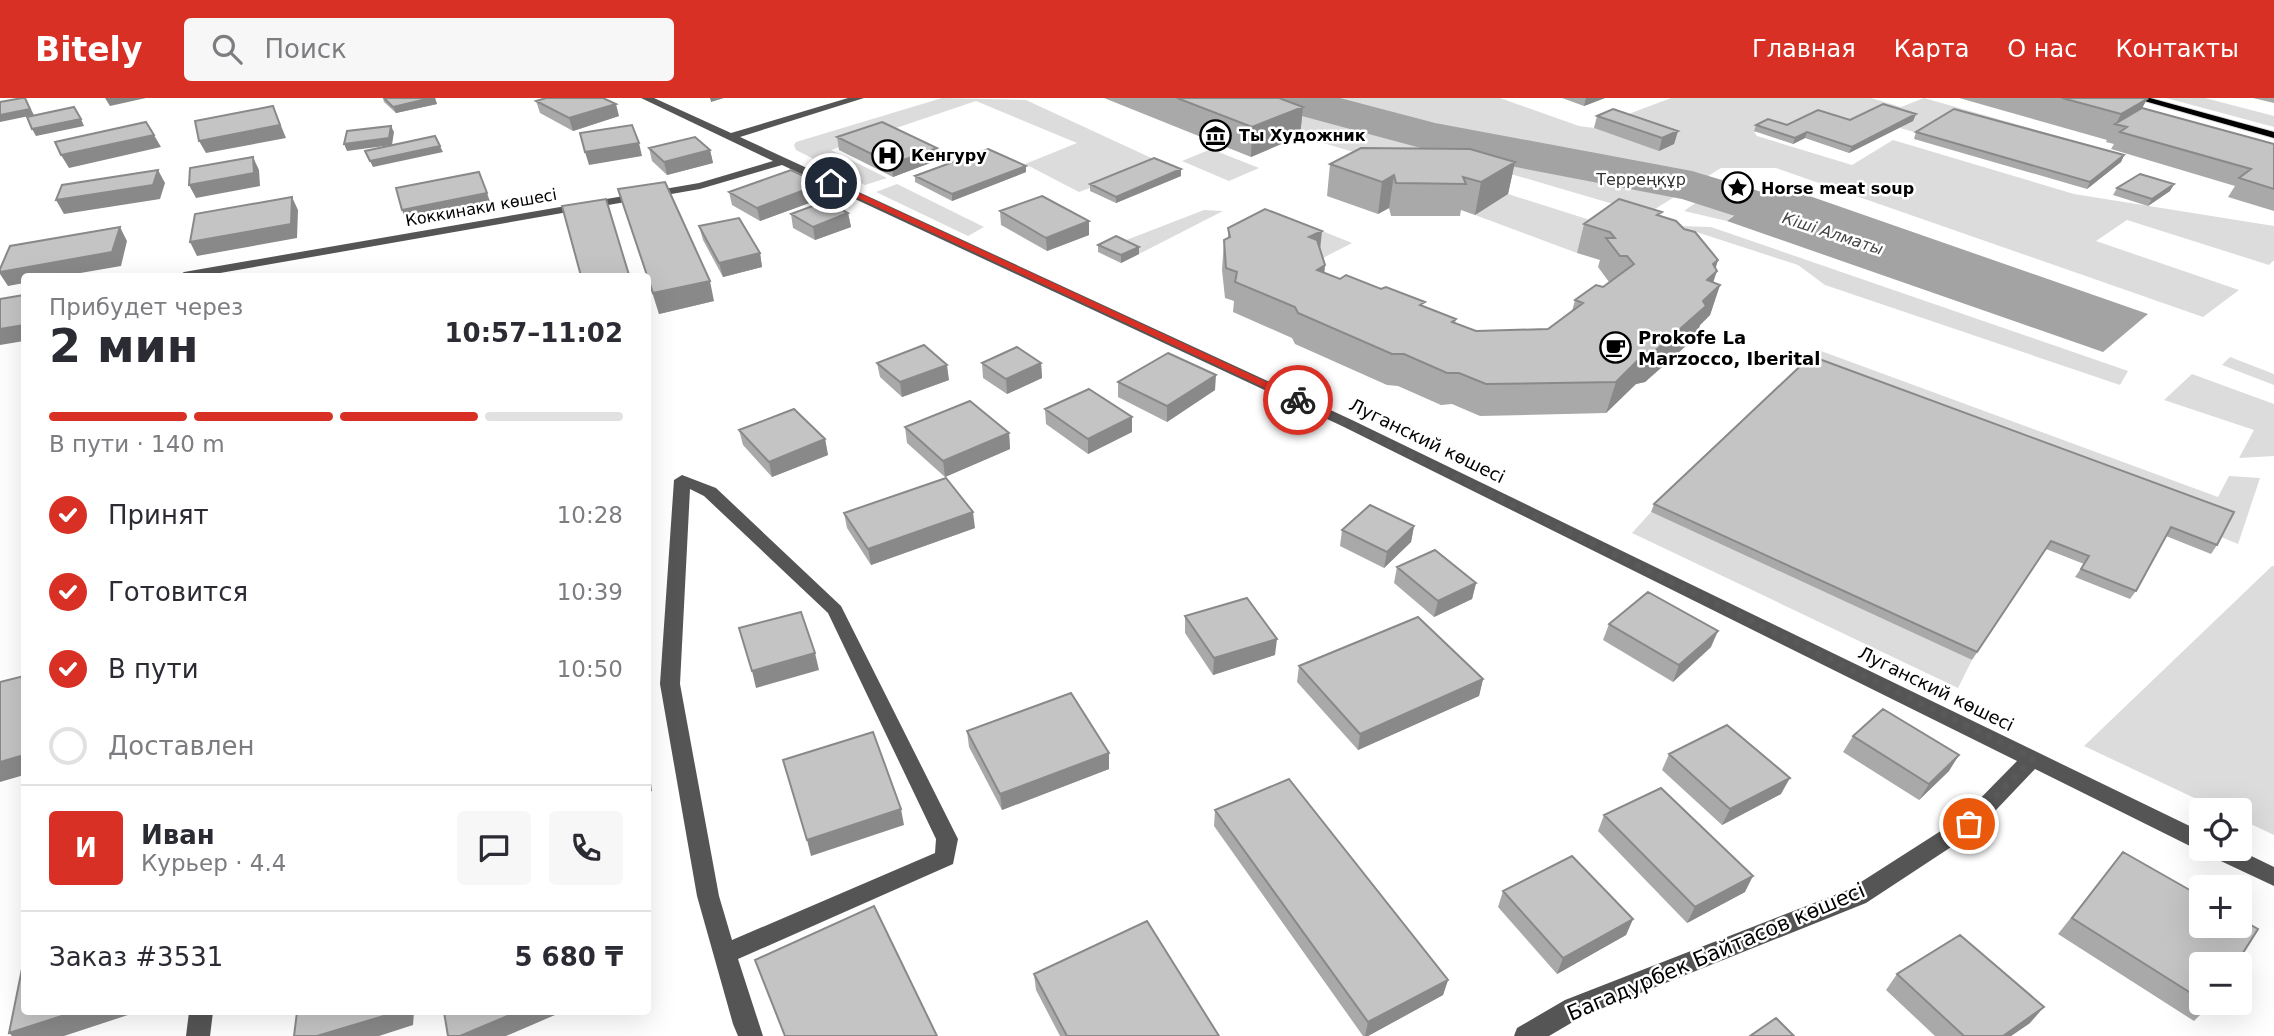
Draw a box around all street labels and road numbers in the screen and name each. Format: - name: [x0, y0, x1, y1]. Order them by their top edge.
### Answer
- street label: Коккинаки көшесі: [404, 185, 558, 230]
- street label: Луганский көшесі: [1346, 394, 1509, 487]
- street label: Луганский көшесі: [1855, 642, 2018, 735]
- street label: Багадурбек Байтасов көшесі: [1563, 878, 1869, 1026]

